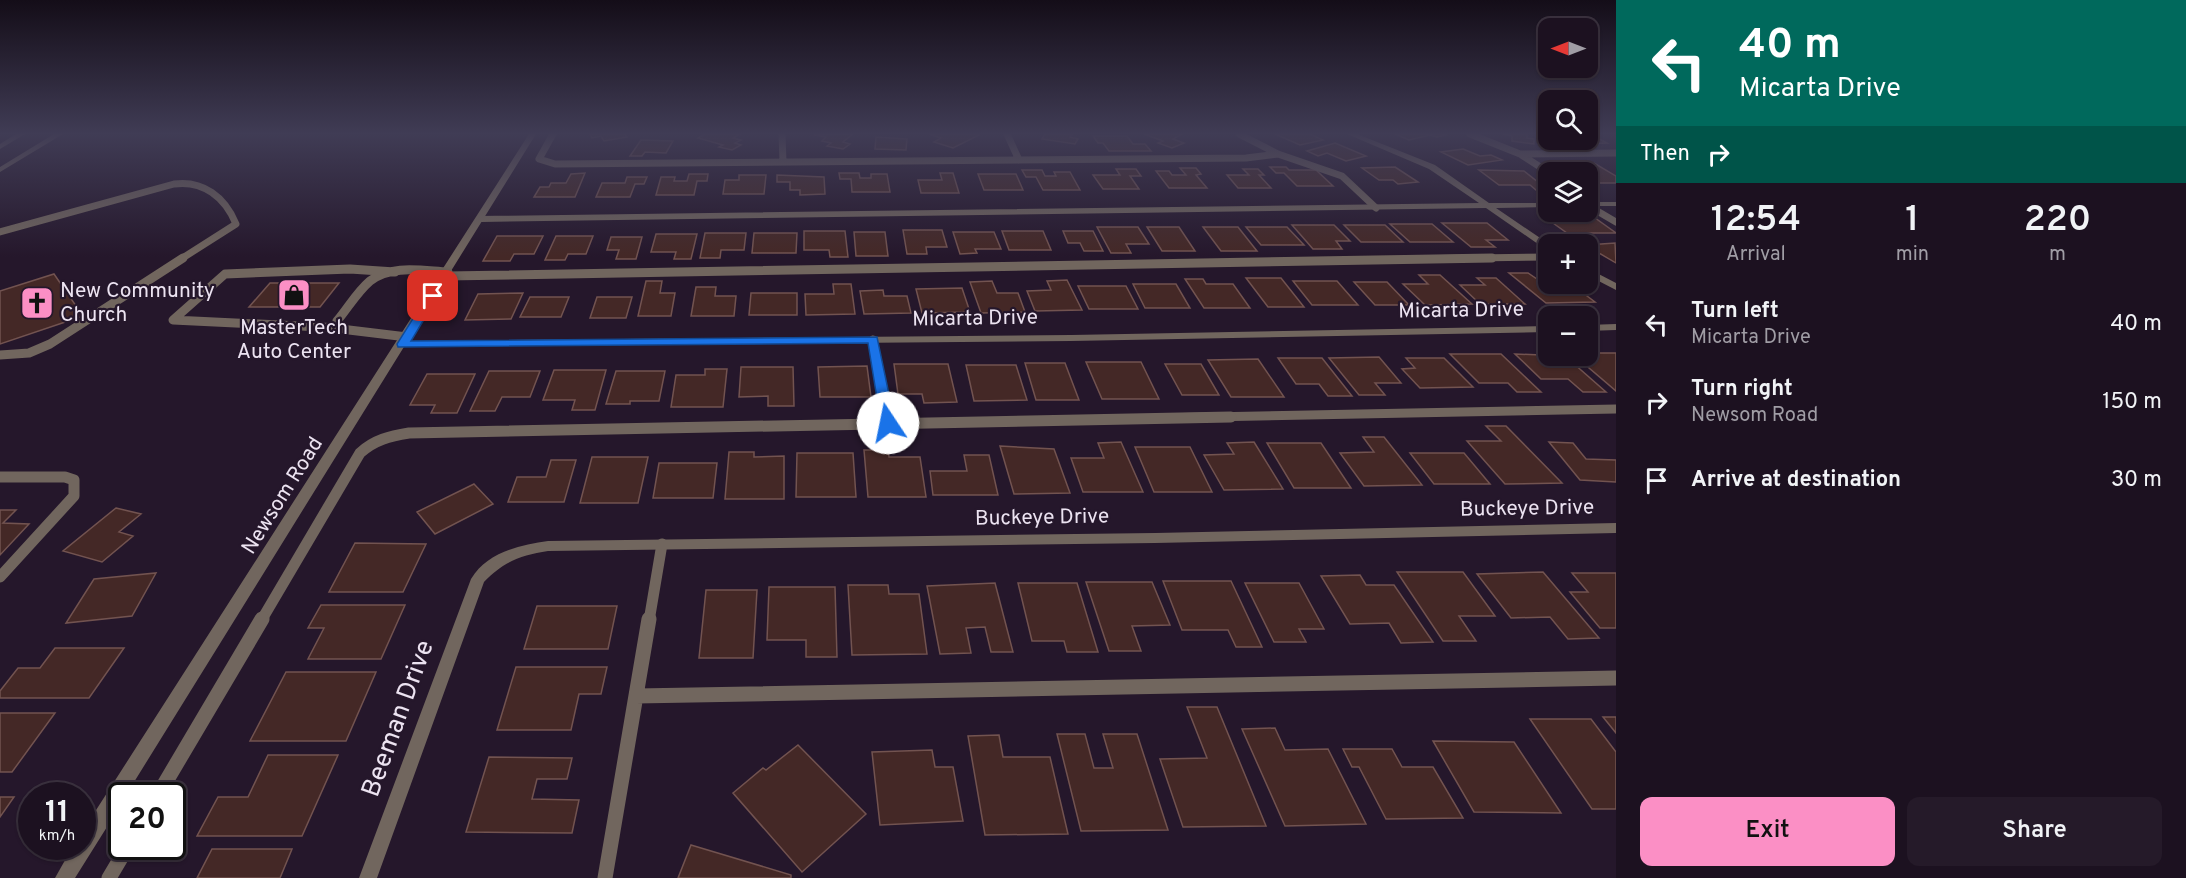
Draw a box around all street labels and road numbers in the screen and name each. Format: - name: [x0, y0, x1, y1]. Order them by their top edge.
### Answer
- street label: Micarta Drive: [1398, 296, 1524, 326]
- street label: Micarta Drive: [912, 304, 1038, 334]
- street label: Newsom Road: [236, 432, 330, 560]
- street label: Buckeye Drive: [1460, 494, 1594, 524]
- street label: Buckeye Drive: [975, 503, 1109, 533]
- street label: Beeman Drive: [355, 636, 443, 802]

